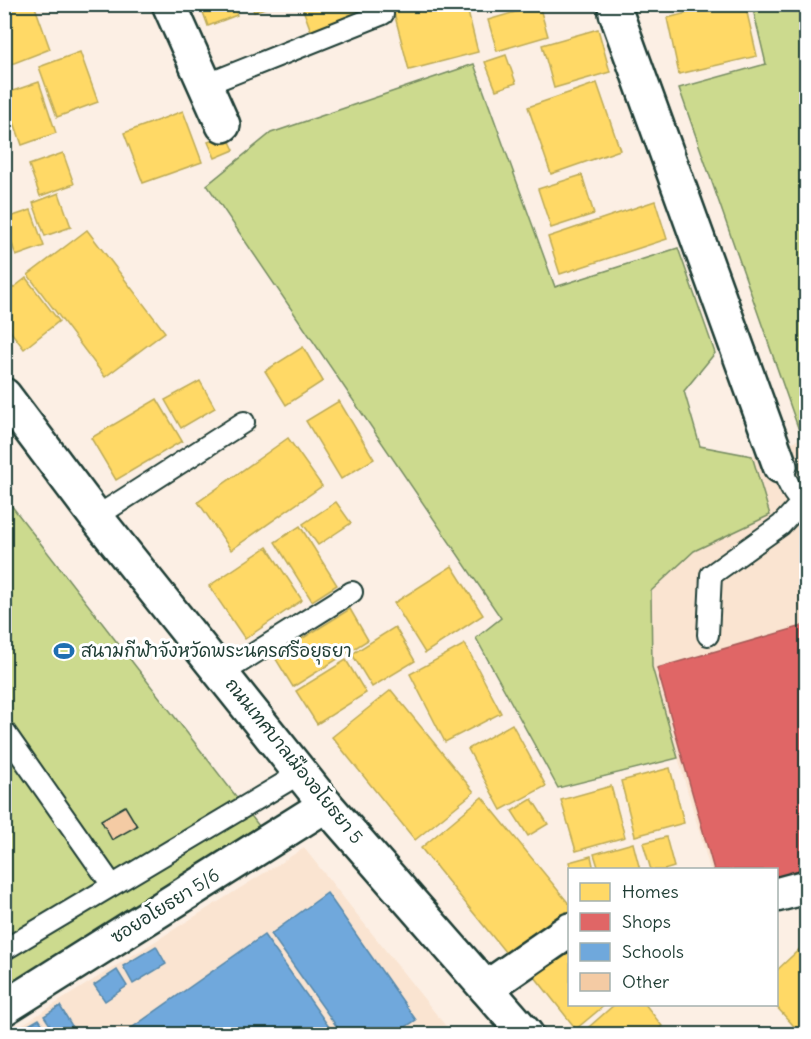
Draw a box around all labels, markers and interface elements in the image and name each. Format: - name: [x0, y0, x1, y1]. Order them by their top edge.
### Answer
- sports icon: สนามกีฬาจังหวัดพระนครศรีอยุธยา: [52, 639, 76, 663]
- place label: สนามกีฬาจังหวัดพระนครศรีอยุธยา: [81, 639, 352, 665]
- street label: ถนนเทศบาลเมืองอโยธยา 5: [220, 673, 369, 848]
- street label: ซอยอโยธยา 5/6: [106, 862, 223, 948]
- legend: [568, 868, 778, 1006]
- text: Homes: [622, 880, 679, 903]
- text: Shops: [622, 910, 671, 933]
- text: Schools: [622, 940, 684, 963]
- text: Other: [622, 970, 670, 993]

